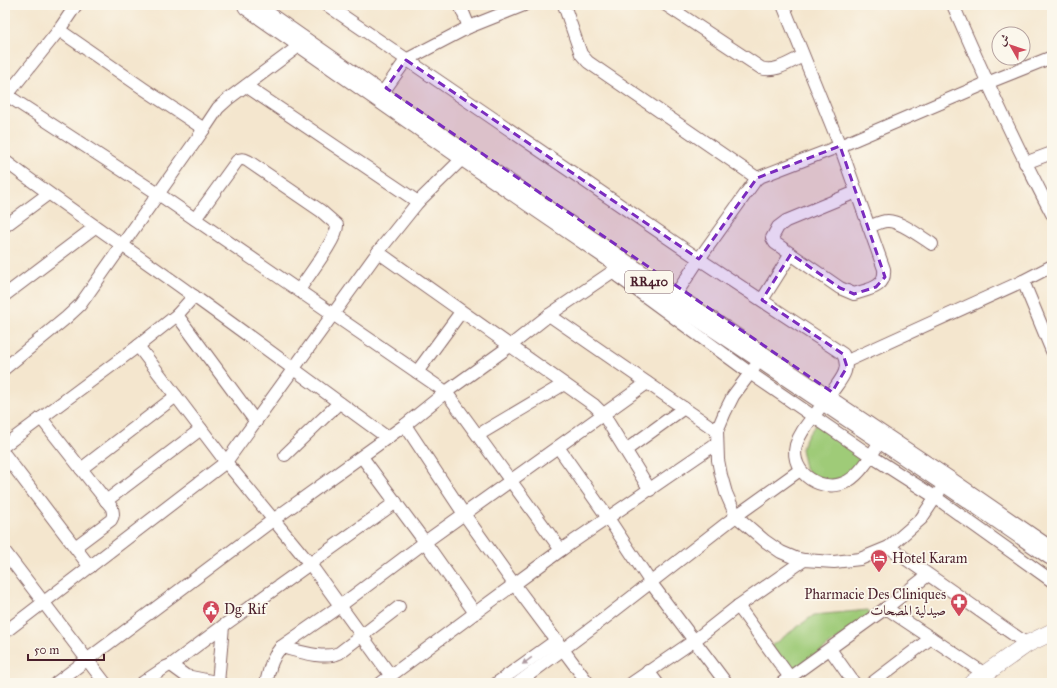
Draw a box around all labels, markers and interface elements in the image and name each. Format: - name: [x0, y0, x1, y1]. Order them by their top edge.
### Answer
- north arrow: [991, 26, 1031, 66]
- text: ش: [995, 32, 1012, 48]
- road number: RR410: [625, 271, 673, 293]
- hotel icon: Hotel Karam: [869, 548, 889, 573]
- place label: Hotel Karam: [892, 550, 968, 567]
- place label: Pharmacie Des Cliniques صيدلية المصحات: [804, 586, 946, 619]
- pharmacy icon: Pharmacie Des Cliniques صيدلية المصحات: [949, 592, 969, 617]
- public building icon: Dg. Rif: [201, 599, 221, 624]
- place label: Dg. Rif: [224, 601, 268, 618]
- scale bar: [28, 636, 104, 662]
- text: 50 m: [34, 643, 59, 657]
- one-way arrow: [521, 657, 532, 666]

